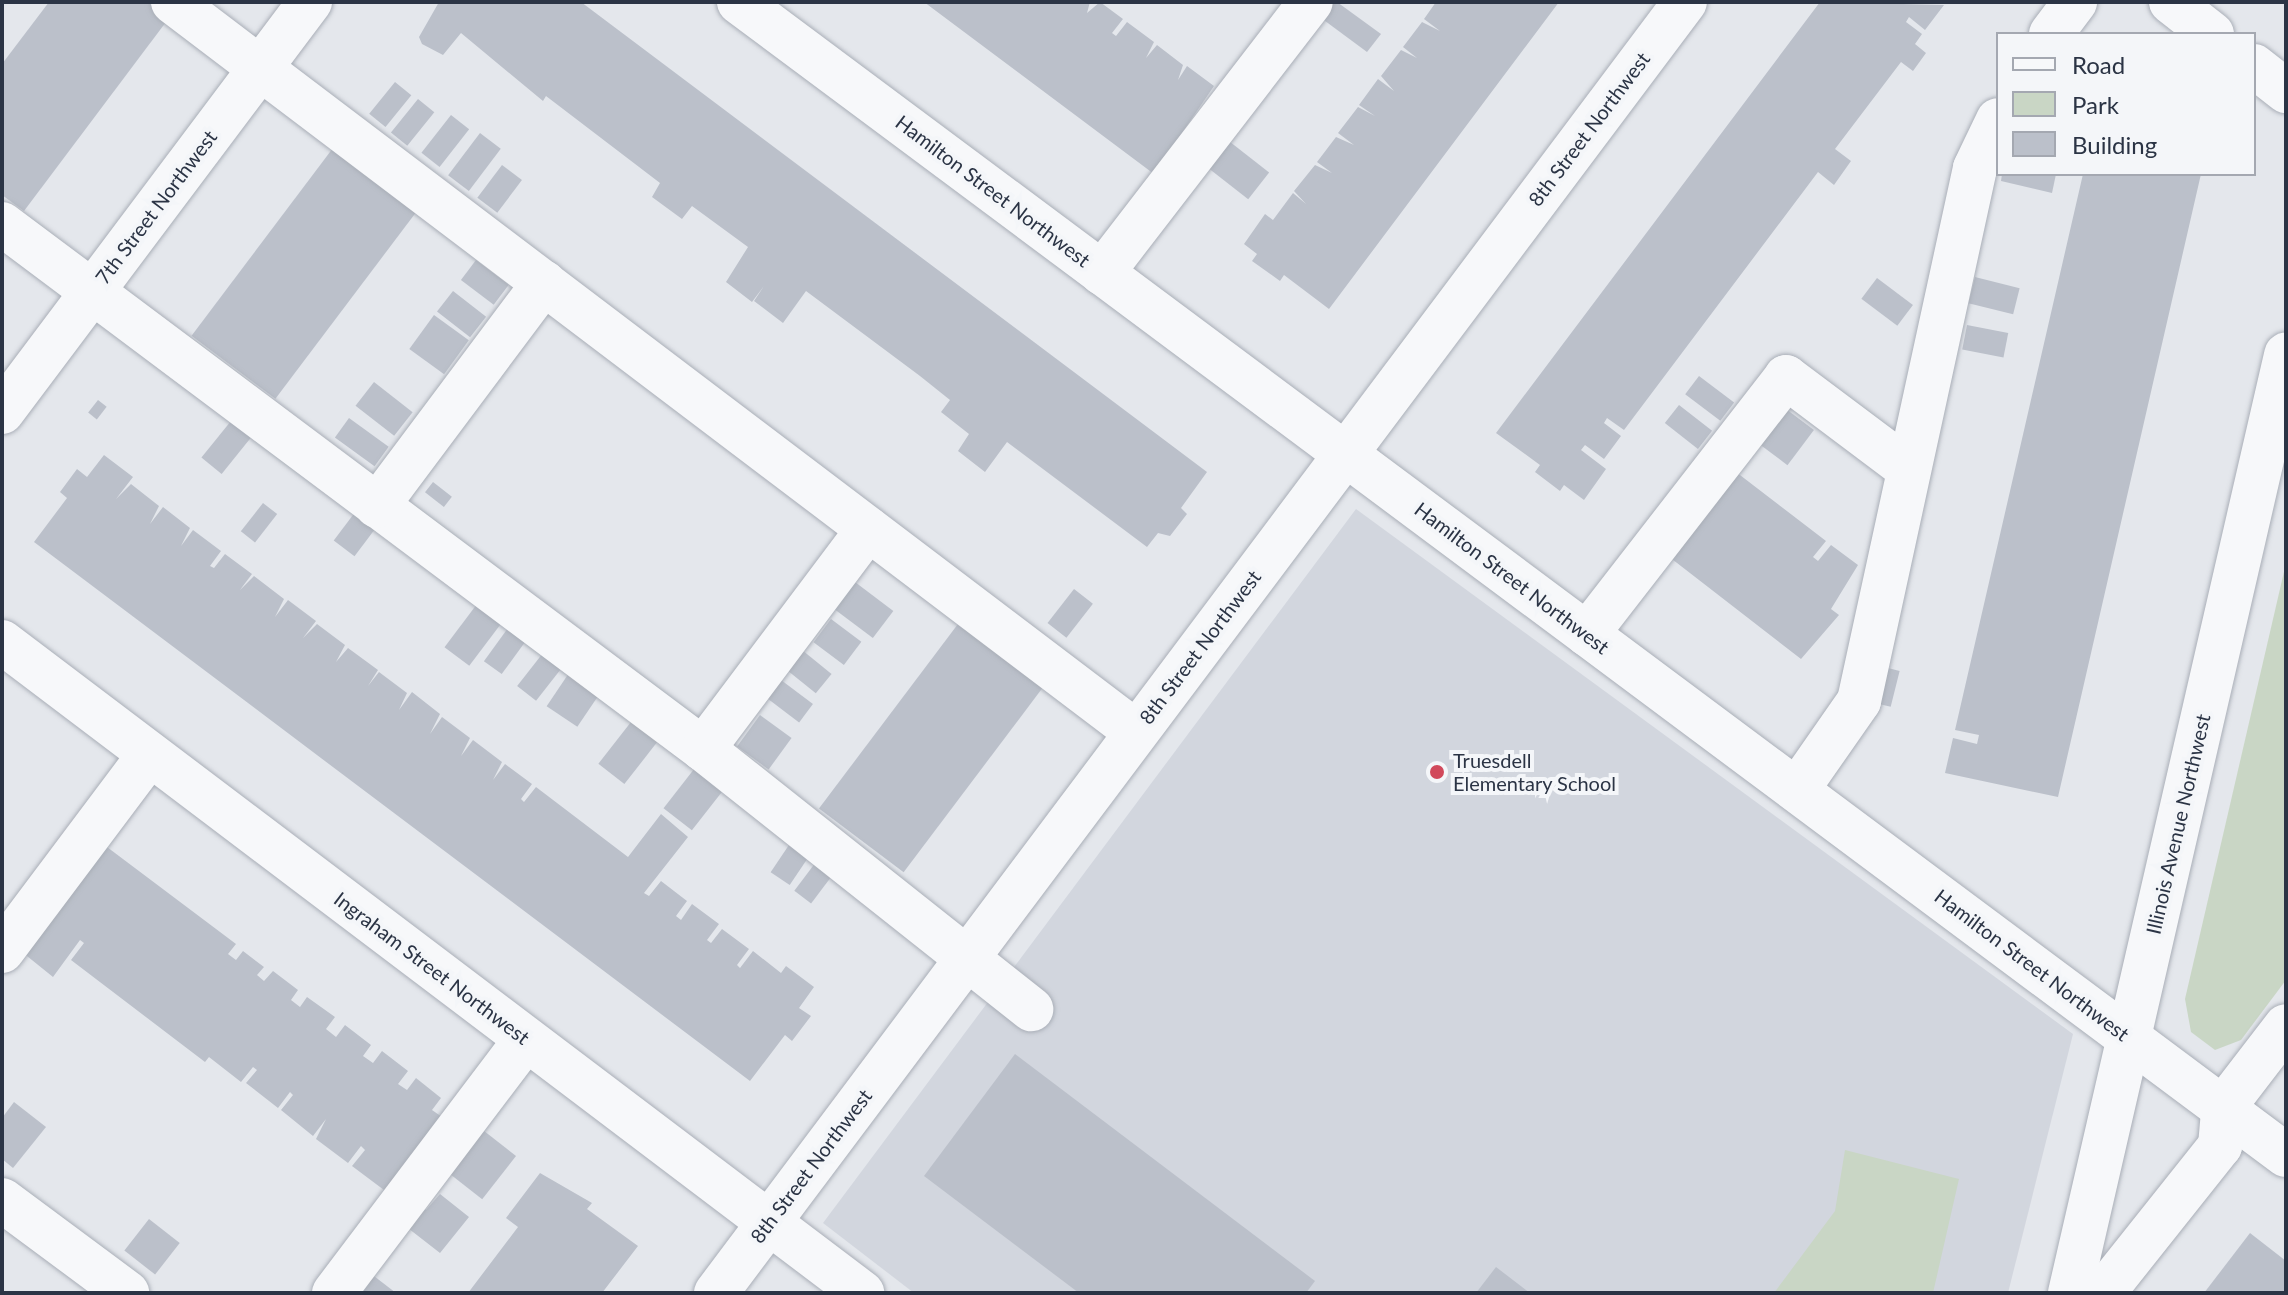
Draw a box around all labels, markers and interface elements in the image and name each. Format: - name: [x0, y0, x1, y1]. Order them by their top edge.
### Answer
- legend: [1996, 32, 2256, 176]
- street label: 8th Street Northwest: [1523, 47, 1655, 211]
- text: Road: [2072, 50, 2125, 79]
- text: Park: [2072, 90, 2119, 119]
- street label: Hamilton Street Northwest: [891, 110, 1095, 272]
- street label: 7th Street Northwest: [90, 125, 222, 289]
- text: Building: [2072, 130, 2157, 159]
- street label: Hamilton Street Northwest: [1410, 497, 1614, 659]
- street label: 8th Street Northwest: [1134, 565, 1266, 729]
- street label: Illinois Avenue Northwest: [2141, 711, 2215, 937]
- place label: Truesdell Elementary School: [1453, 748, 1616, 795]
- marker: Truesdell Elementary School: [1428, 763, 1446, 781]
- street label: Hamilton Street Northwest: [1930, 884, 2134, 1046]
- street label: Ingraham Street Northwest: [330, 887, 534, 1049]
- street label: 8th Street Northwest: [745, 1084, 877, 1248]

